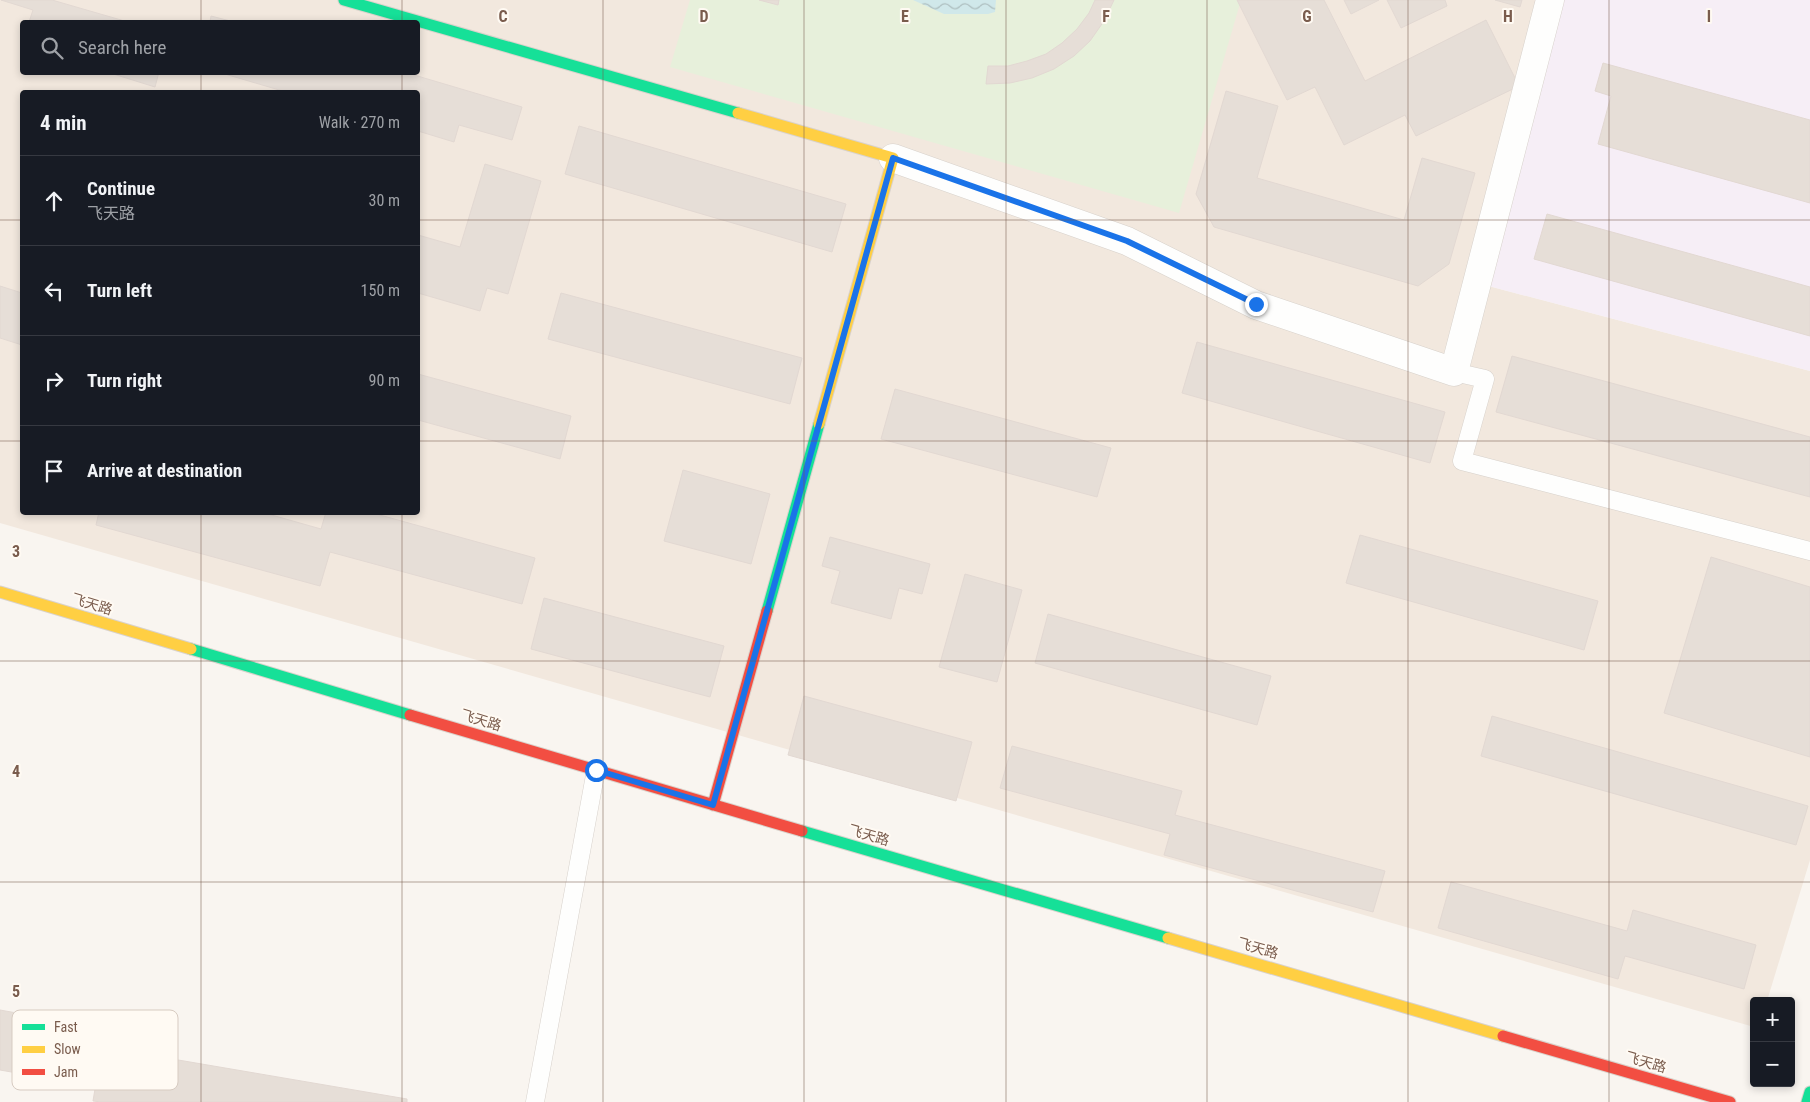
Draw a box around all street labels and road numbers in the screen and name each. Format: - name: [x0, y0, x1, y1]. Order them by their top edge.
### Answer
- street label: 飞天路: [70, 590, 114, 618]
- street label: 飞天路: [459, 706, 503, 734]
- street label: 飞天路: [847, 822, 891, 848]
- street label: 飞天路: [1236, 935, 1280, 961]
- street label: 飞天路: [1624, 1049, 1668, 1075]

